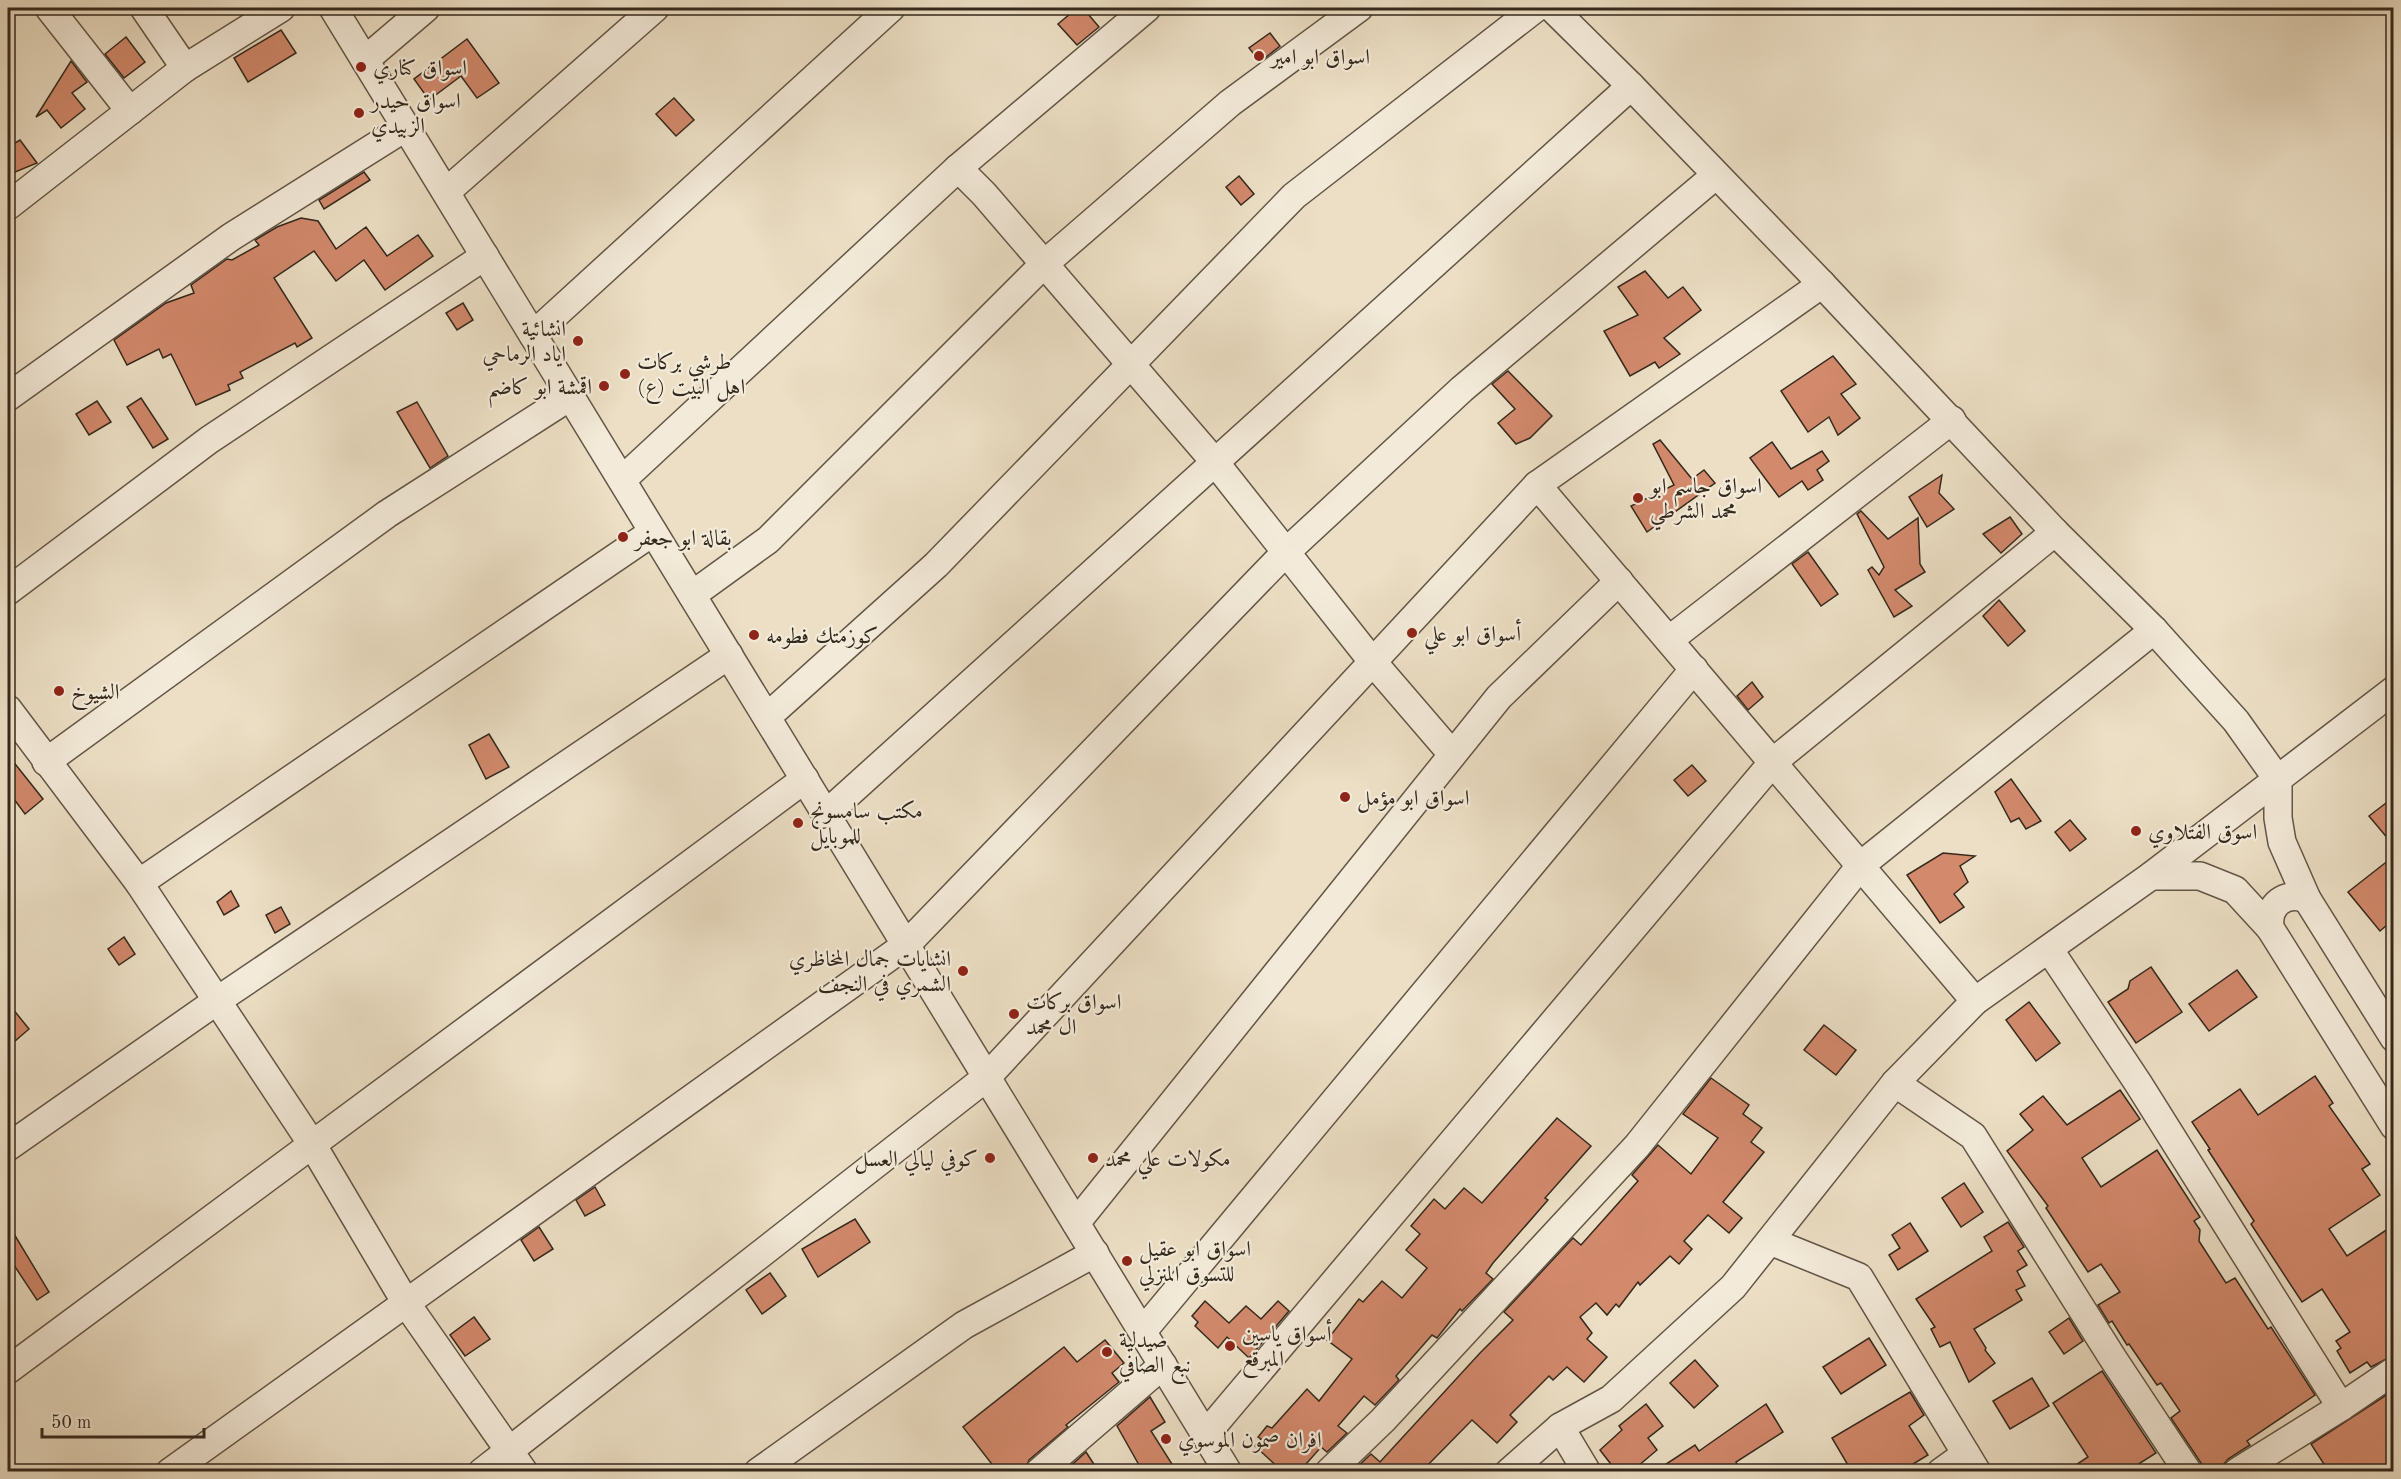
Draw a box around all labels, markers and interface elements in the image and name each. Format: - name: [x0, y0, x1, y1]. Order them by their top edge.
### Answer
- place label: اسواق ابو امير: [1269, 47, 1370, 70]
- marker: اسواق ابو امير: [1252, 49, 1266, 63]
- place label: اسواق كناري: [373, 58, 467, 85]
- marker: اسواق كناري: [354, 60, 368, 74]
- place label: اسواق حيدر الزبيدي: [369, 91, 461, 143]
- marker: اسواق حيدر الزبيدي: [352, 106, 366, 120]
- place label: انشائية اياد الرماحي: [482, 319, 566, 372]
- marker: انشائية اياد الرماحي: [571, 334, 585, 348]
- place label: طرشي بركات اهل البيت (ع): [637, 351, 745, 405]
- marker: طرشي بركات اهل البيت (ع): [618, 367, 632, 381]
- place label: اقمشة ابو كاضم: [488, 376, 592, 408]
- marker: اقمشة ابو كاضم: [597, 379, 611, 393]
- place label: اسواق جاسم ابو محمد الشرطي: [1648, 476, 1762, 531]
- marker: اسواق جاسم ابو محمد الشرطي: [1631, 491, 1645, 505]
- place label: بقالة ابو جعفر: [633, 528, 732, 552]
- marker: بقالة ابو جعفر: [616, 530, 630, 544]
- place label: أسواق ابو علي: [1424, 618, 1522, 655]
- place label: كوزمتك فطومه: [766, 626, 878, 649]
- marker: أسواق ابو علي: [1405, 626, 1419, 640]
- marker: كوزمتك فطومه: [747, 628, 761, 642]
- place label: الشيوخ: [71, 682, 120, 711]
- marker: الشيوخ: [52, 684, 66, 698]
- place label: اسواق ابو مؤمل: [1357, 788, 1470, 813]
- marker: اسواق ابو مؤمل: [1338, 790, 1352, 804]
- place label: مكتب سامسونج للموبايل: [810, 800, 923, 851]
- marker: مكتب سامسونج للموبايل: [791, 816, 805, 830]
- place label: اسوق الفتلاوي: [2148, 822, 2257, 849]
- marker: اسوق الفتلاوي: [2129, 824, 2143, 838]
- place label: انشايات جمال المخاظري الشمري في النجف: [789, 949, 951, 1002]
- marker: انشايات جمال المخاظري الشمري في النجف: [956, 964, 970, 978]
- place label: اسواق بركات ال محمد: [1026, 991, 1122, 1039]
- marker: اسواق بركات ال محمد: [1007, 1007, 1021, 1021]
- place label: مكولات علي محمد: [1105, 1148, 1231, 1180]
- place label: كوفي ليالي العسل: [855, 1149, 978, 1177]
- marker: كوفي ليالي العسل: [983, 1151, 997, 1165]
- marker: مكولات علي محمد: [1086, 1151, 1100, 1165]
- place label: اسواق ابو عقيل للتسوق المنزلي: [1139, 1239, 1251, 1292]
- marker: اسواق ابو عقيل للتسوق المنزلي: [1120, 1254, 1134, 1268]
- place label: أسواق ياسين المبرقع: [1242, 1318, 1333, 1378]
- place label: صيدلية نبع الصافي: [1119, 1330, 1191, 1384]
- marker: أسواق ياسين المبرقع: [1223, 1339, 1237, 1353]
- marker: صيدلية نبع الصافي: [1100, 1345, 1114, 1359]
- scale bar: [42, 1401, 204, 1439]
- text: 50 m: [51, 1414, 91, 1432]
- place label: افران صمون الموسوي: [1178, 1430, 1322, 1457]
- marker: افران صمون الموسوي: [1159, 1432, 1173, 1446]

